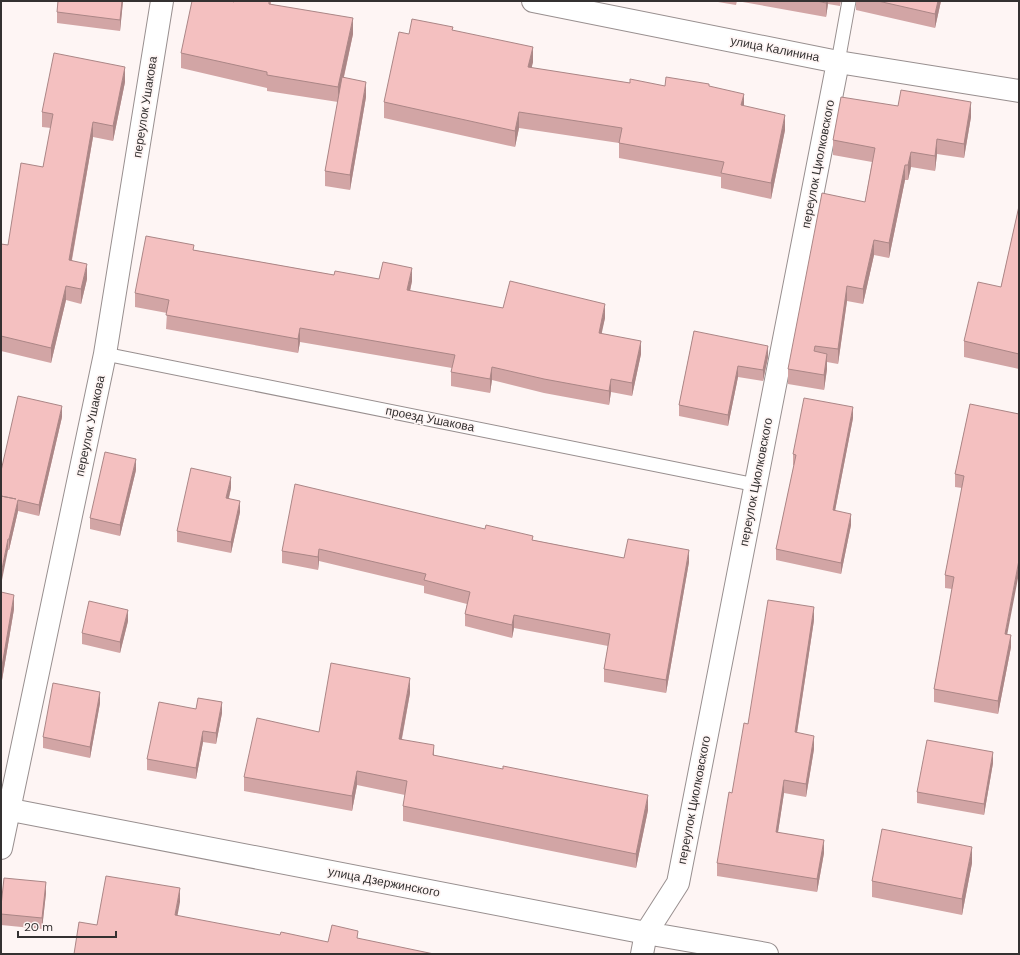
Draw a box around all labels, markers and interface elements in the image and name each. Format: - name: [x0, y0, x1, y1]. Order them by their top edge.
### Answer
- street label: улица Калинина: [729, 33, 821, 66]
- street label: переулок Ушакова: [129, 55, 161, 159]
- street label: переулок Циолковского: [798, 98, 838, 230]
- street label: переулок Ушакова: [71, 374, 109, 478]
- street label: проезд Ушакова: [384, 403, 476, 436]
- street label: переулок Циолковского: [736, 416, 776, 548]
- street label: переулок Циолковского: [674, 734, 714, 866]
- street label: улица Дзержинского: [327, 863, 442, 901]
- scale bar: [18, 913, 116, 939]
- text: 20 m: [24, 919, 53, 935]

